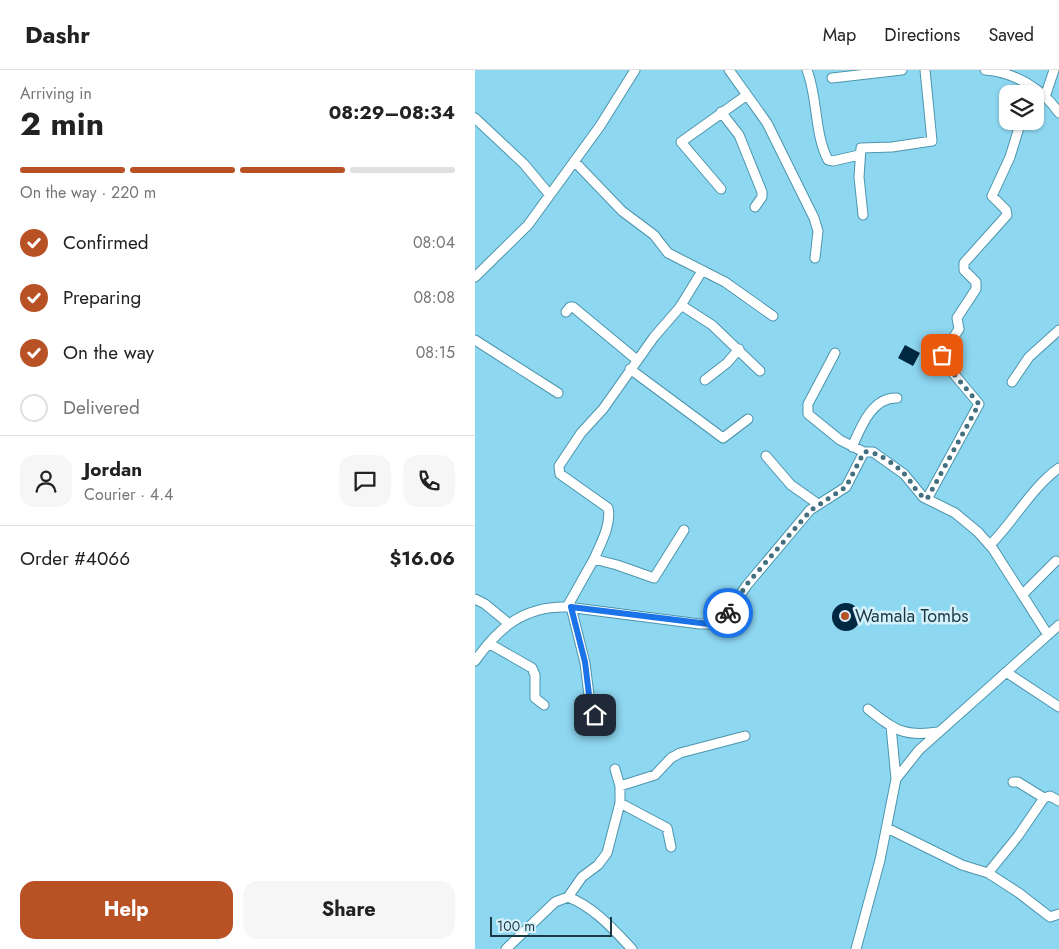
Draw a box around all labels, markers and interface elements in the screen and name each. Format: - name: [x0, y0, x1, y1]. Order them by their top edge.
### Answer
- text: Dashr: [25, 17, 90, 52]
- text: Map: [823, 22, 856, 48]
- text: Directions: [884, 22, 960, 48]
- text: Saved: [988, 22, 1034, 48]
- text: Arriving in: [20, 82, 92, 105]
- map controls: [999, 85, 1044, 130]
- button: layers: [999, 85, 1044, 130]
- text: 08:29–08:34: [329, 99, 455, 126]
- text: 2 min: [20, 101, 104, 147]
- text: On the way · 220 m: [20, 181, 156, 204]
- icon: check: [20, 229, 48, 257]
- text: Confirmed: [63, 229, 149, 256]
- text: 08:04: [413, 231, 455, 254]
- icon: check: [20, 284, 48, 312]
- text: Preparing: [63, 284, 141, 311]
- text: 08:08: [414, 286, 455, 309]
- pin: [921, 334, 963, 376]
- icon: check: [20, 339, 48, 367]
- text: On the way: [63, 339, 154, 366]
- text: 08:15: [416, 341, 455, 364]
- icon: bag: [928, 341, 956, 369]
- text: Delivered: [63, 394, 140, 421]
- button: person: [20, 455, 72, 507]
- button: chat: [339, 455, 391, 507]
- button: phone: [403, 455, 455, 507]
- text: Jordan: [84, 456, 142, 483]
- text: Courier · 4.4: [84, 483, 173, 506]
- text: Order #4066: [20, 545, 130, 572]
- text: $16.06: [389, 545, 455, 572]
- courier: [703, 588, 753, 638]
- icon: bike: [714, 599, 742, 627]
- place label: Wamala Tombs: [855, 603, 969, 629]
- marker: Wamala Tombs: [839, 610, 851, 622]
- pin: [574, 694, 616, 736]
- icon: home: [581, 701, 609, 729]
- button: Help: [20, 881, 233, 939]
- button: Share: [243, 881, 455, 939]
- scale bar: [490, 914, 613, 937]
- text: 100 m: [497, 916, 535, 936]

